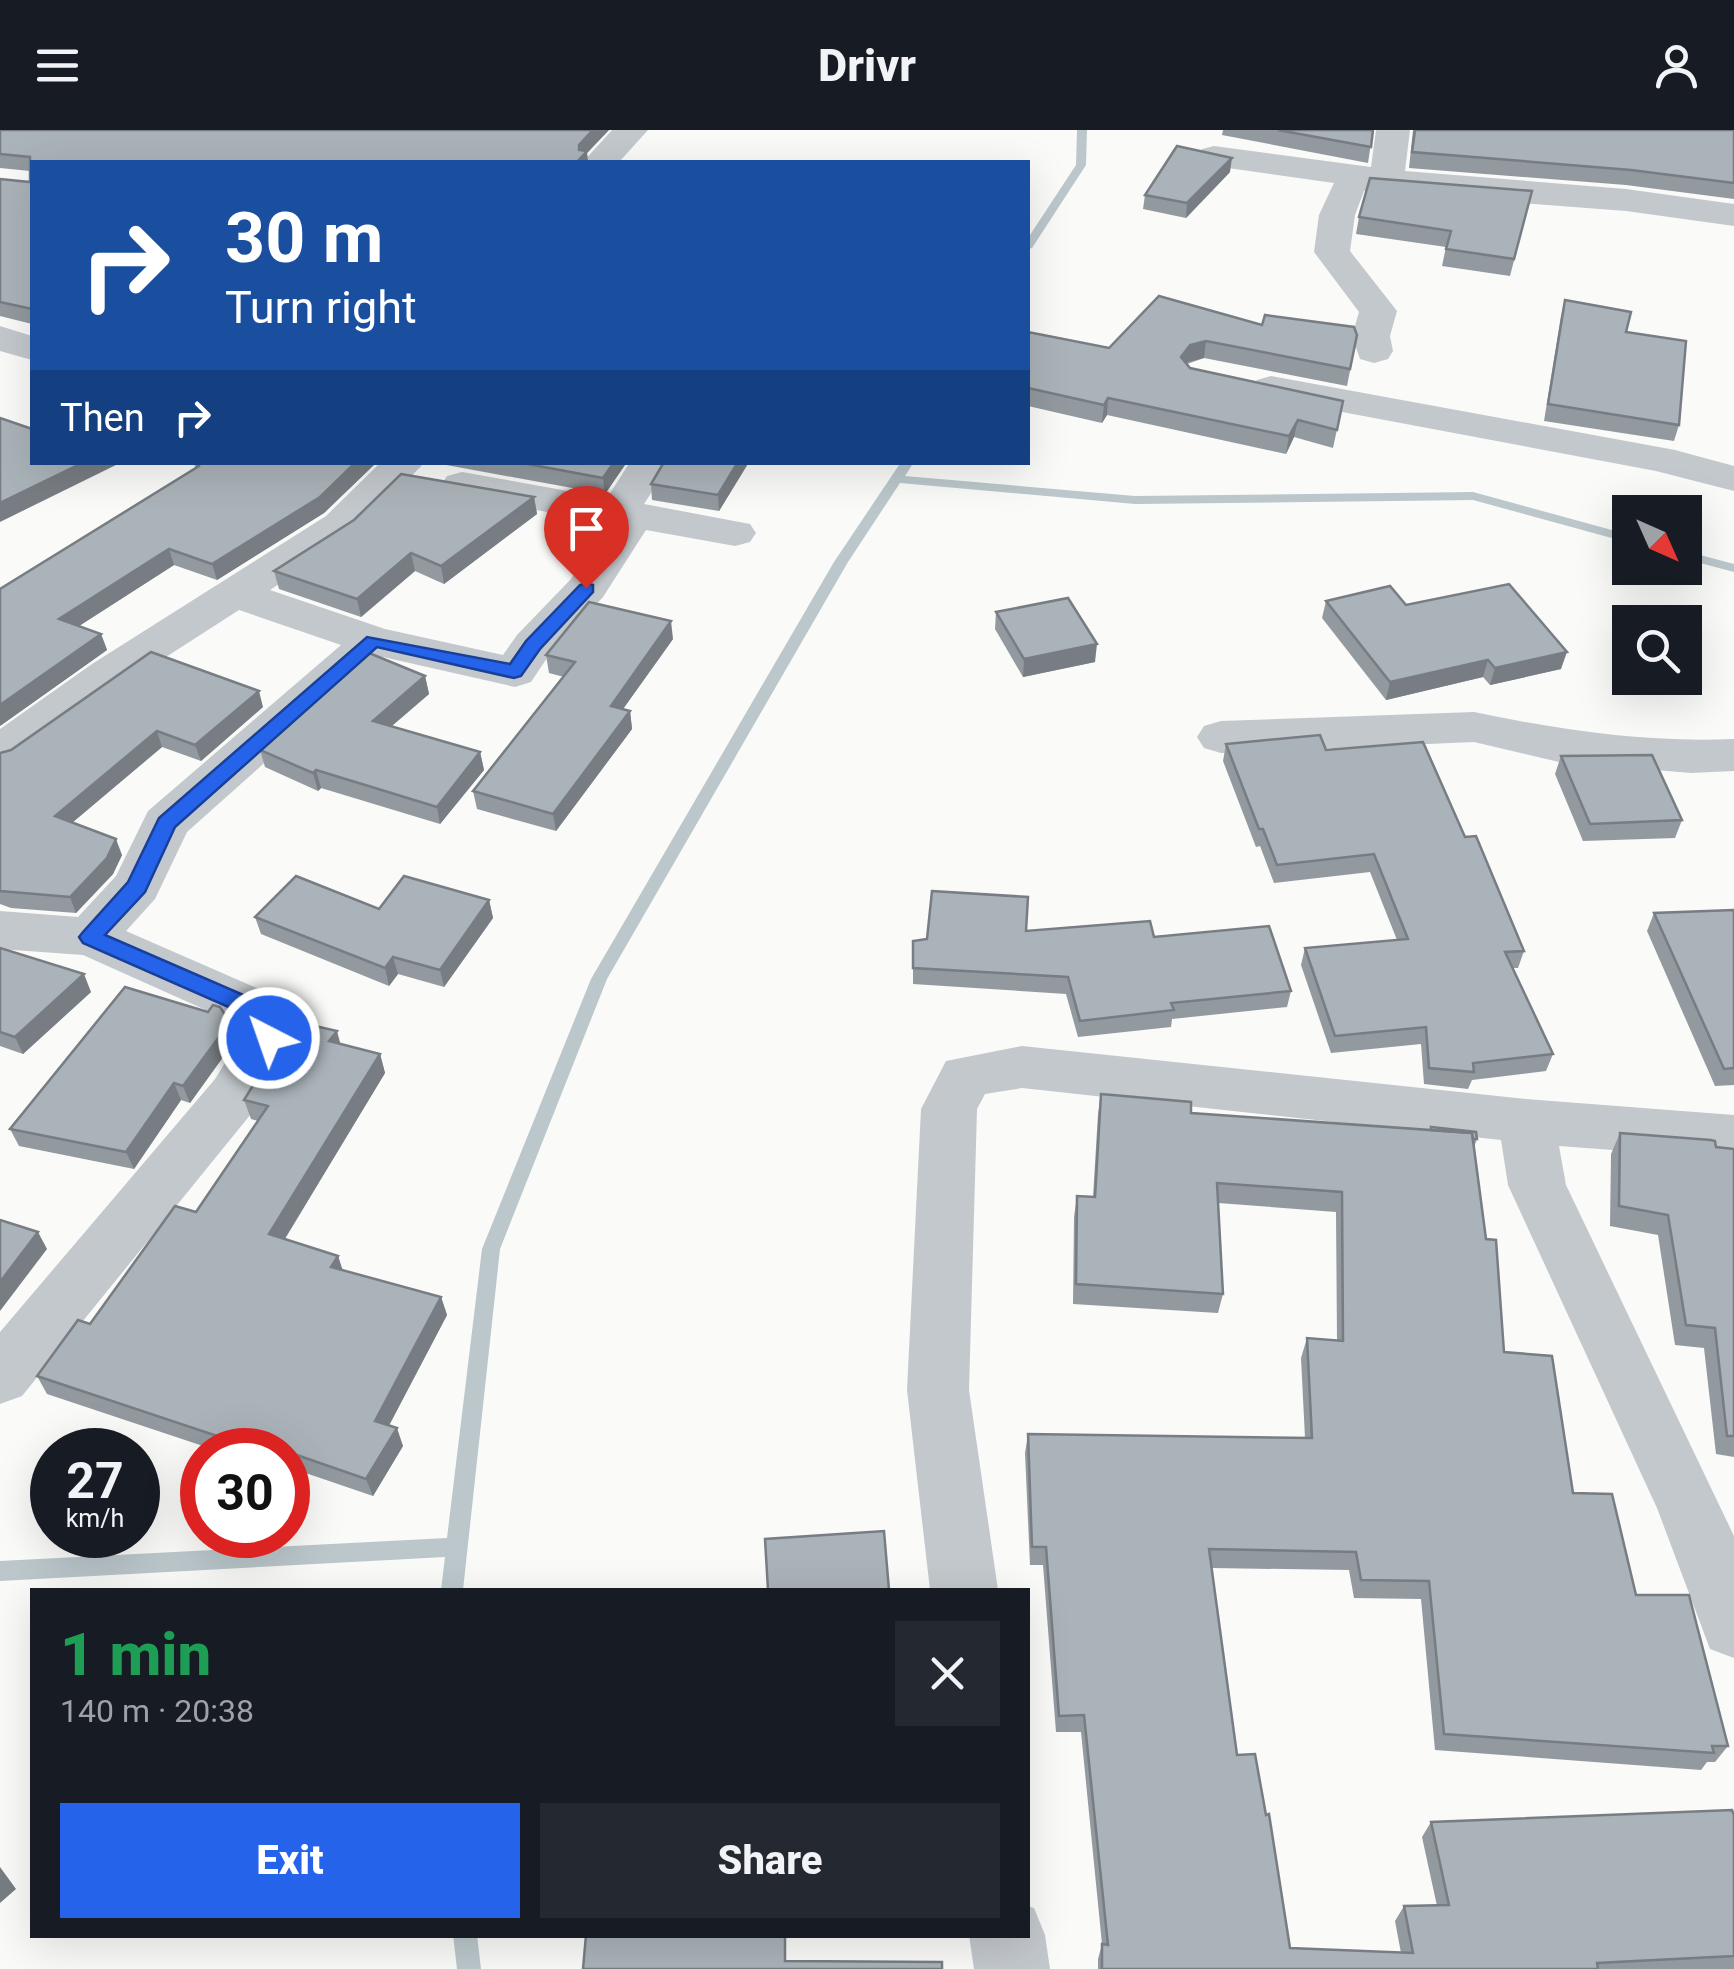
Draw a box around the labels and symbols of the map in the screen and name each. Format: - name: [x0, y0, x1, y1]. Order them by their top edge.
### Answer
- pin: [544, 486, 629, 589]
- north arrow: [1612, 495, 1702, 585]
- position arrow: [217, 986, 321, 1090]
- speed limit sign: 30: [180, 1428, 310, 1558]

